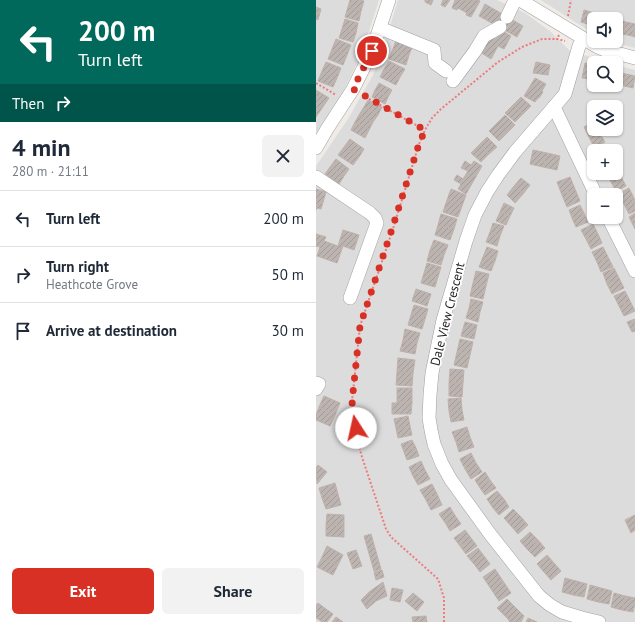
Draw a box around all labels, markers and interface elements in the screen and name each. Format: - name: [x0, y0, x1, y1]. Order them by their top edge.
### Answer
- text: 200 m: [78, 12, 155, 49]
- map controls: [587, 12, 623, 224]
- button: sound: [587, 12, 623, 48]
- icon: left: [12, 16, 64, 68]
- pin: [355, 34, 389, 68]
- icon: arrive: [361, 40, 383, 62]
- text: Turn left: [78, 48, 143, 71]
- button: search: [587, 56, 623, 92]
- icon: right: [52, 92, 74, 114]
- text: Then: [12, 94, 44, 113]
- button: layers: [587, 100, 623, 136]
- text: 4 min: [12, 132, 71, 163]
- button: close: [262, 135, 304, 177]
- button: +: [587, 144, 623, 180]
- text: 280 m · 21:11: [12, 163, 89, 180]
- button: −: [587, 188, 623, 224]
- icon: left: [12, 208, 34, 230]
- text: Turn left: [46, 209, 100, 228]
- text: 200 m: [263, 209, 304, 228]
- text: Turn right: [46, 257, 109, 276]
- street label: Dale View Crescent: [426, 260, 469, 368]
- icon: right: [12, 264, 34, 286]
- text: 50 m: [271, 265, 304, 284]
- text: Heathcote Grove: [46, 276, 138, 293]
- icon: arrive: [12, 320, 34, 342]
- text: Arrive at destination: [46, 321, 177, 340]
- text: 30 m: [271, 321, 304, 340]
- position arrow: [335, 407, 377, 449]
- button: Exit: [12, 568, 154, 614]
- button: Share: [162, 568, 304, 614]

